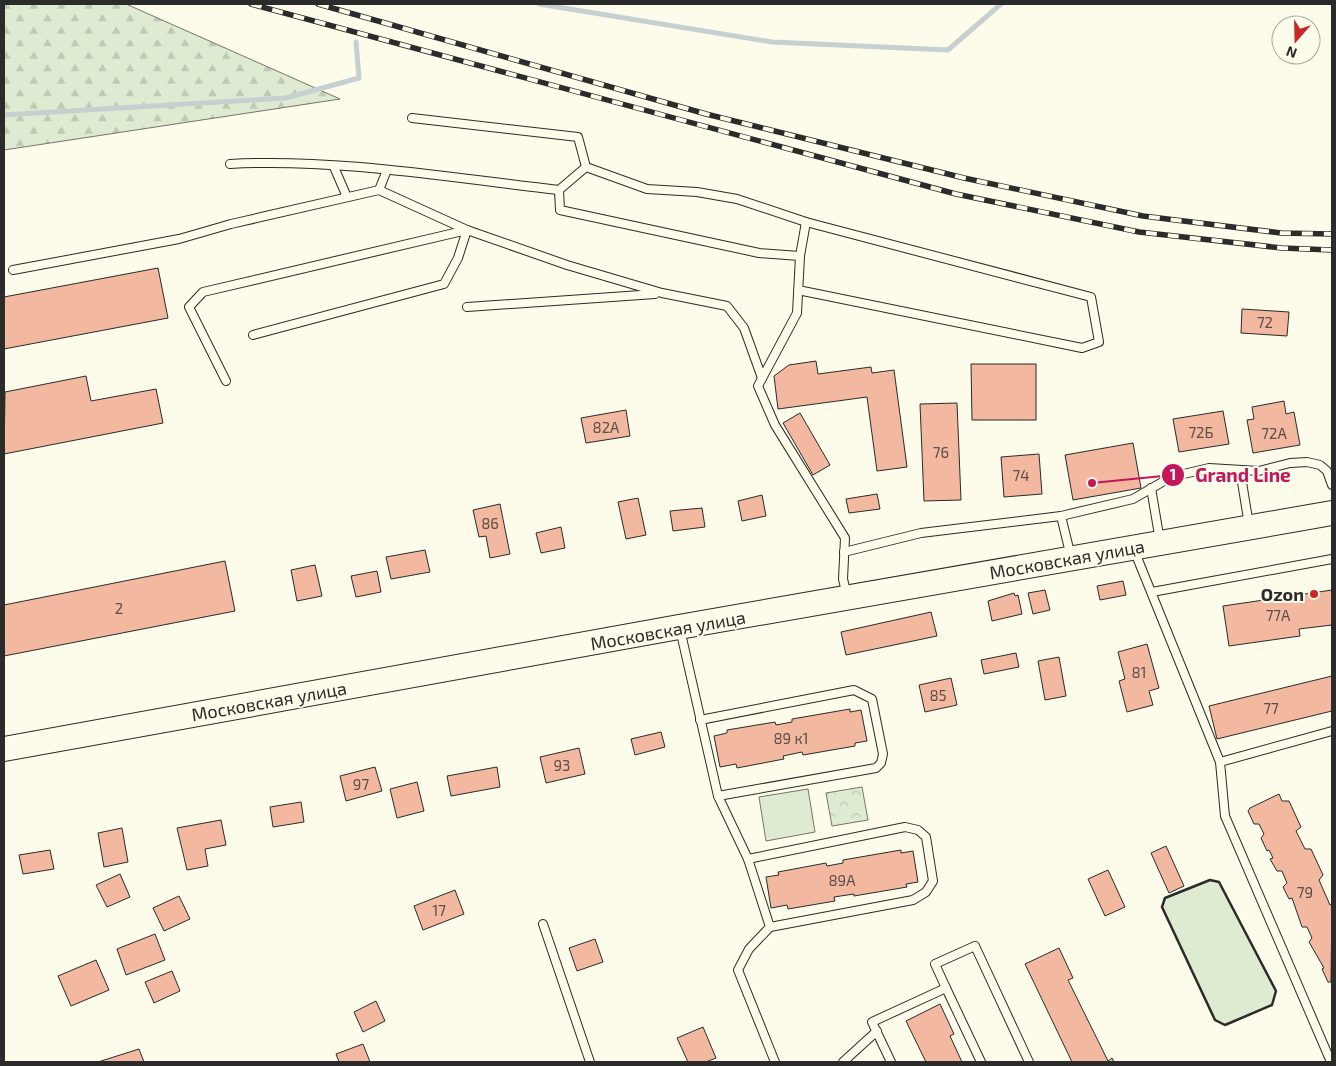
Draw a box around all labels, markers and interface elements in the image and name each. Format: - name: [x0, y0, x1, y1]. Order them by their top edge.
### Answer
- north arrow: [1271, 15, 1321, 65]
- text: N: [1284, 43, 1299, 62]
- house number: 72: [1257, 313, 1273, 331]
- house number: 82А: [593, 418, 620, 436]
- house number: 72Б: [1188, 423, 1214, 441]
- house number: 72А: [1261, 424, 1287, 442]
- house number: 76: [933, 443, 949, 461]
- callout: Grand Line: [1160, 458, 1301, 492]
- text: Grand Line: [1195, 463, 1291, 486]
- text: 1: [1170, 465, 1176, 483]
- house number: 74: [1013, 466, 1029, 484]
- house number: 86: [481, 514, 499, 532]
- street label: Московская улица: [988, 535, 1146, 583]
- place label: Ozon: [1261, 583, 1304, 605]
- marker: Ozon: [1308, 588, 1320, 600]
- house number: 2: [115, 599, 123, 617]
- street label: Московская улица: [589, 606, 747, 654]
- house number: 77А: [1266, 606, 1291, 624]
- house number: 81: [1131, 663, 1147, 681]
- street label: Московская улица: [190, 677, 348, 725]
- house number: 85: [929, 686, 947, 704]
- house number: 77: [1263, 699, 1279, 717]
- house number: 89 к1: [773, 729, 809, 747]
- house number: 93: [554, 756, 570, 774]
- house number: 97: [353, 775, 369, 793]
- house number: 89А: [828, 871, 856, 889]
- house number: 79: [1297, 883, 1313, 901]
- house number: 17: [432, 901, 446, 919]

